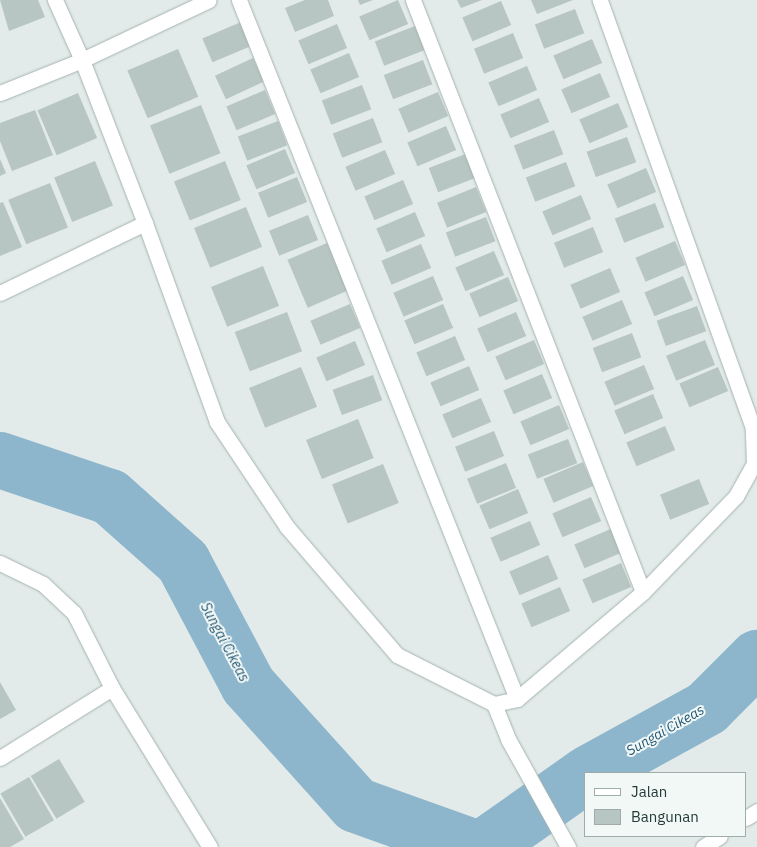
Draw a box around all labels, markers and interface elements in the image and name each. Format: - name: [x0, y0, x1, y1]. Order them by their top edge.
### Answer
- water label: Sungai Cikeas: [197, 600, 253, 684]
- water label: Sungai Cikeas: [623, 701, 707, 759]
- legend: [584, 772, 747, 837]
- text: Jalan: [631, 782, 667, 801]
- text: Bangunan: [631, 807, 699, 826]

